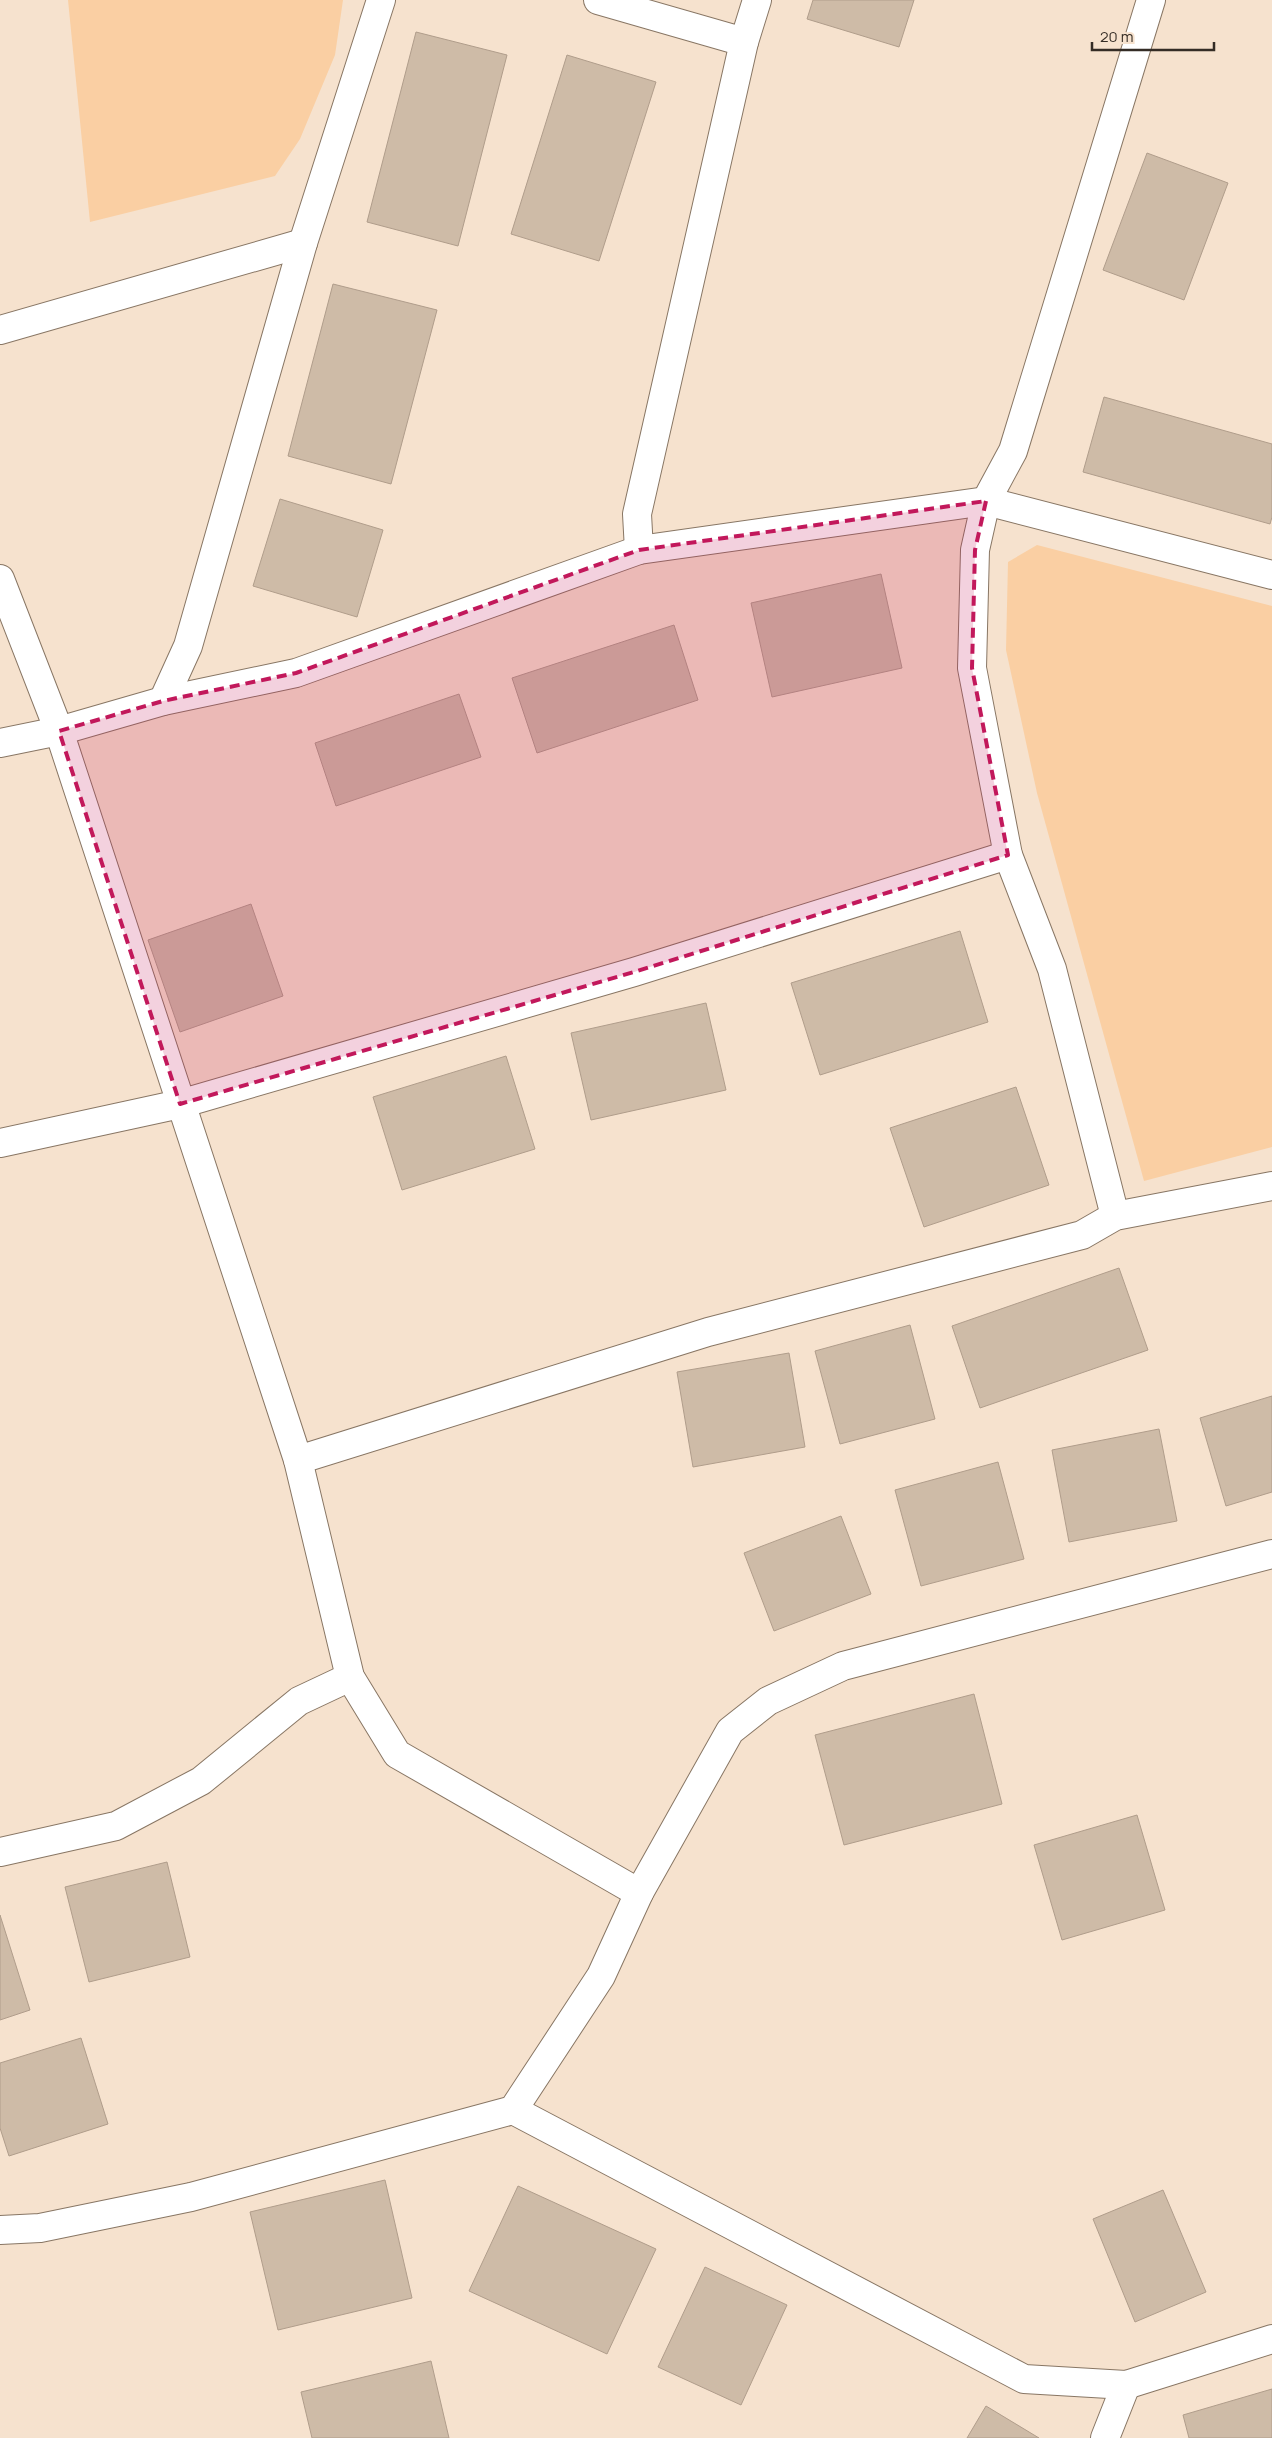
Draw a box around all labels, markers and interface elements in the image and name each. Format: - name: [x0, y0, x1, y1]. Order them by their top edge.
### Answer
- scale bar: [1092, 20, 1214, 52]
- text: 20 m: [1100, 26, 1133, 47]

